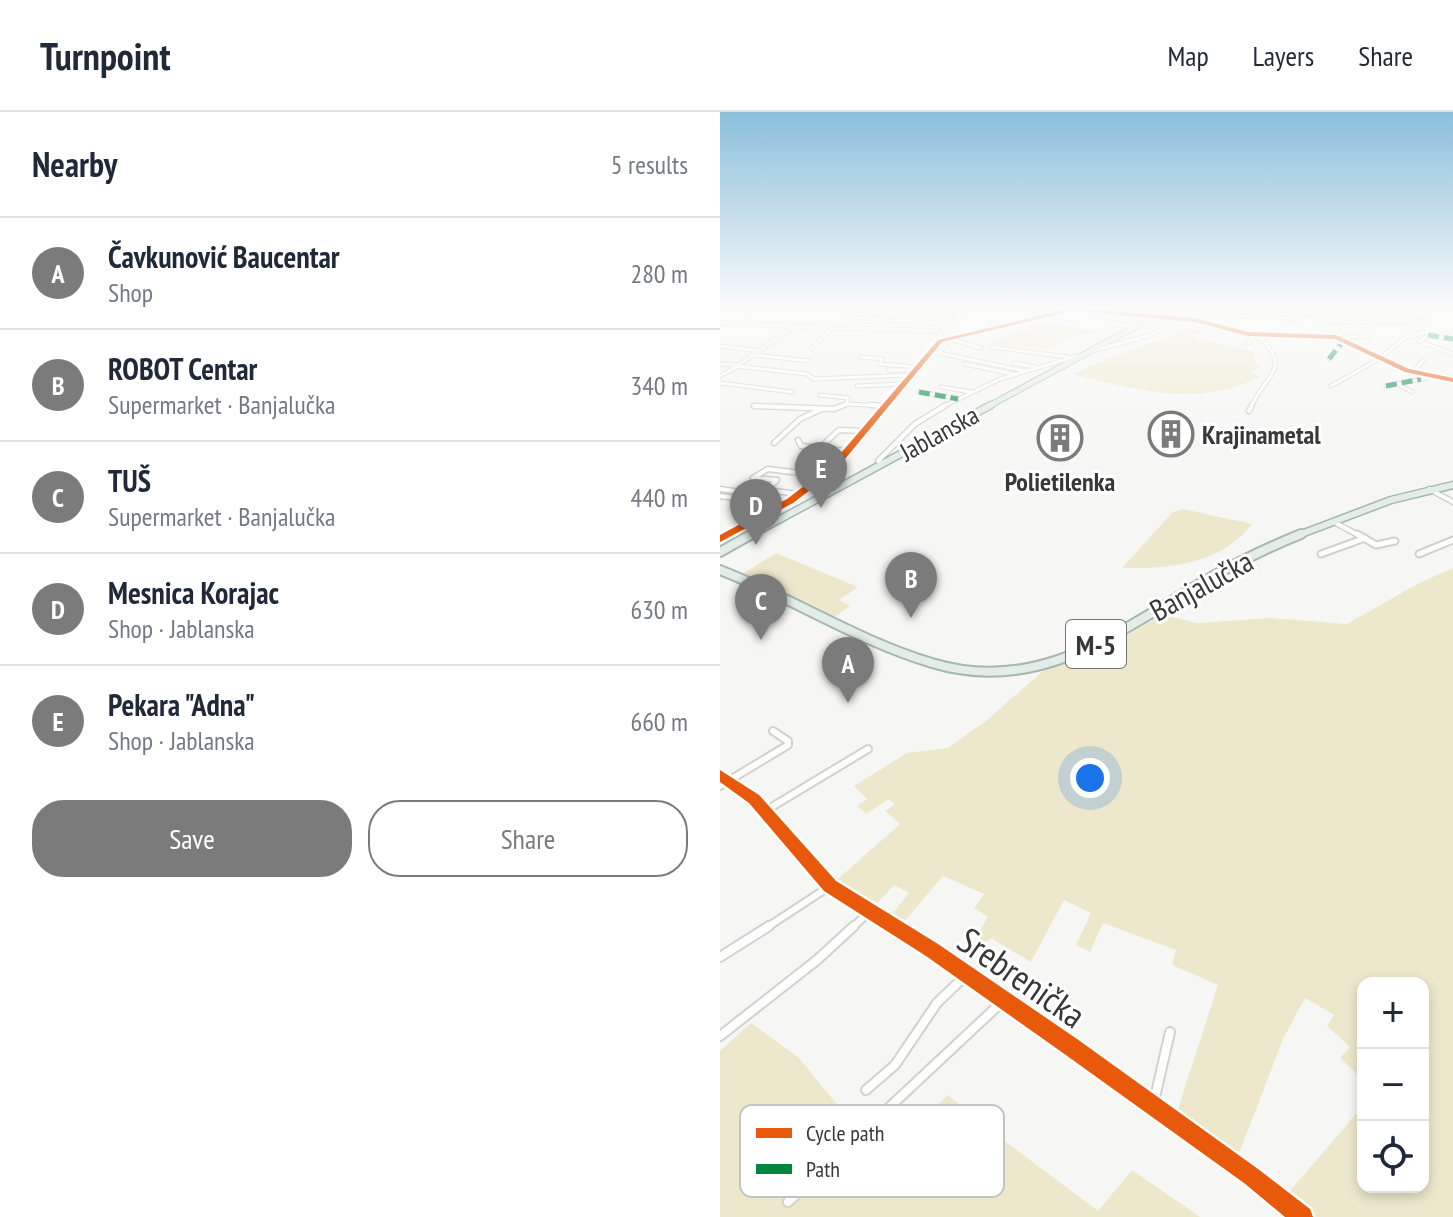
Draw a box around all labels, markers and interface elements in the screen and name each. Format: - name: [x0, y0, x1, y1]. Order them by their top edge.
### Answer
- text: Turnpoint: [40, 31, 170, 80]
- text: Map: [1167, 37, 1209, 74]
- text: Layers: [1253, 37, 1314, 74]
- text: Share: [1358, 37, 1413, 74]
- text: Nearby: [32, 142, 117, 186]
- text: 5 results: [611, 148, 688, 181]
- text: Čavkunović Baucentar: [108, 237, 340, 276]
- text: A: [51, 257, 65, 290]
- text: 280 m: [630, 257, 688, 290]
- text: Shop: [108, 276, 153, 309]
- text: ROBOT Centar: [108, 349, 257, 388]
- text: B: [52, 369, 64, 402]
- text: 340 m: [630, 369, 688, 402]
- text: Supermarket · Banjalučka: [108, 388, 335, 421]
- street label: Jablanska: [893, 398, 984, 469]
- building icon: Krajinametal: [1147, 410, 1195, 458]
- building icon: Polietilenka: [1036, 414, 1084, 462]
- place label: Krajinametal: [1202, 418, 1321, 451]
- pin: E: [795, 442, 847, 508]
- text: TUŠ: [108, 461, 151, 500]
- place label: Polietilenka: [1005, 465, 1115, 498]
- pin: D: [730, 479, 782, 545]
- text: C: [52, 481, 64, 514]
- text: 440 m: [630, 481, 688, 514]
- text: Supermarket · Banjalučka: [108, 500, 335, 533]
- street label: Banjalučka: [1143, 541, 1259, 629]
- pin: B: [885, 552, 937, 618]
- text: Mesnica Korajac: [108, 573, 279, 612]
- pin: C: [735, 574, 787, 640]
- text: D: [51, 593, 65, 626]
- text: 630 m: [630, 593, 688, 626]
- text: Shop · Jablanska: [108, 612, 255, 645]
- road number: M-5: [1066, 620, 1126, 668]
- pin: A: [822, 637, 874, 703]
- text: Pekara "Adna": [108, 685, 255, 724]
- text: E: [52, 705, 64, 738]
- text: 660 m: [630, 705, 688, 738]
- text: Shop · Jablanska: [108, 724, 255, 757]
- your location: [1070, 758, 1110, 798]
- button: Save: [32, 800, 352, 877]
- button: Share: [368, 800, 688, 877]
- street label: Srebrenička: [949, 916, 1095, 1038]
- map controls: [1357, 977, 1429, 1193]
- button: +: [1357, 977, 1429, 1049]
- button: −: [1357, 1049, 1429, 1121]
- legend: [740, 1105, 1004, 1197]
- text: Cycle path: [806, 1119, 884, 1147]
- button: locate: [1357, 1121, 1429, 1193]
- text: Path: [806, 1155, 840, 1183]

